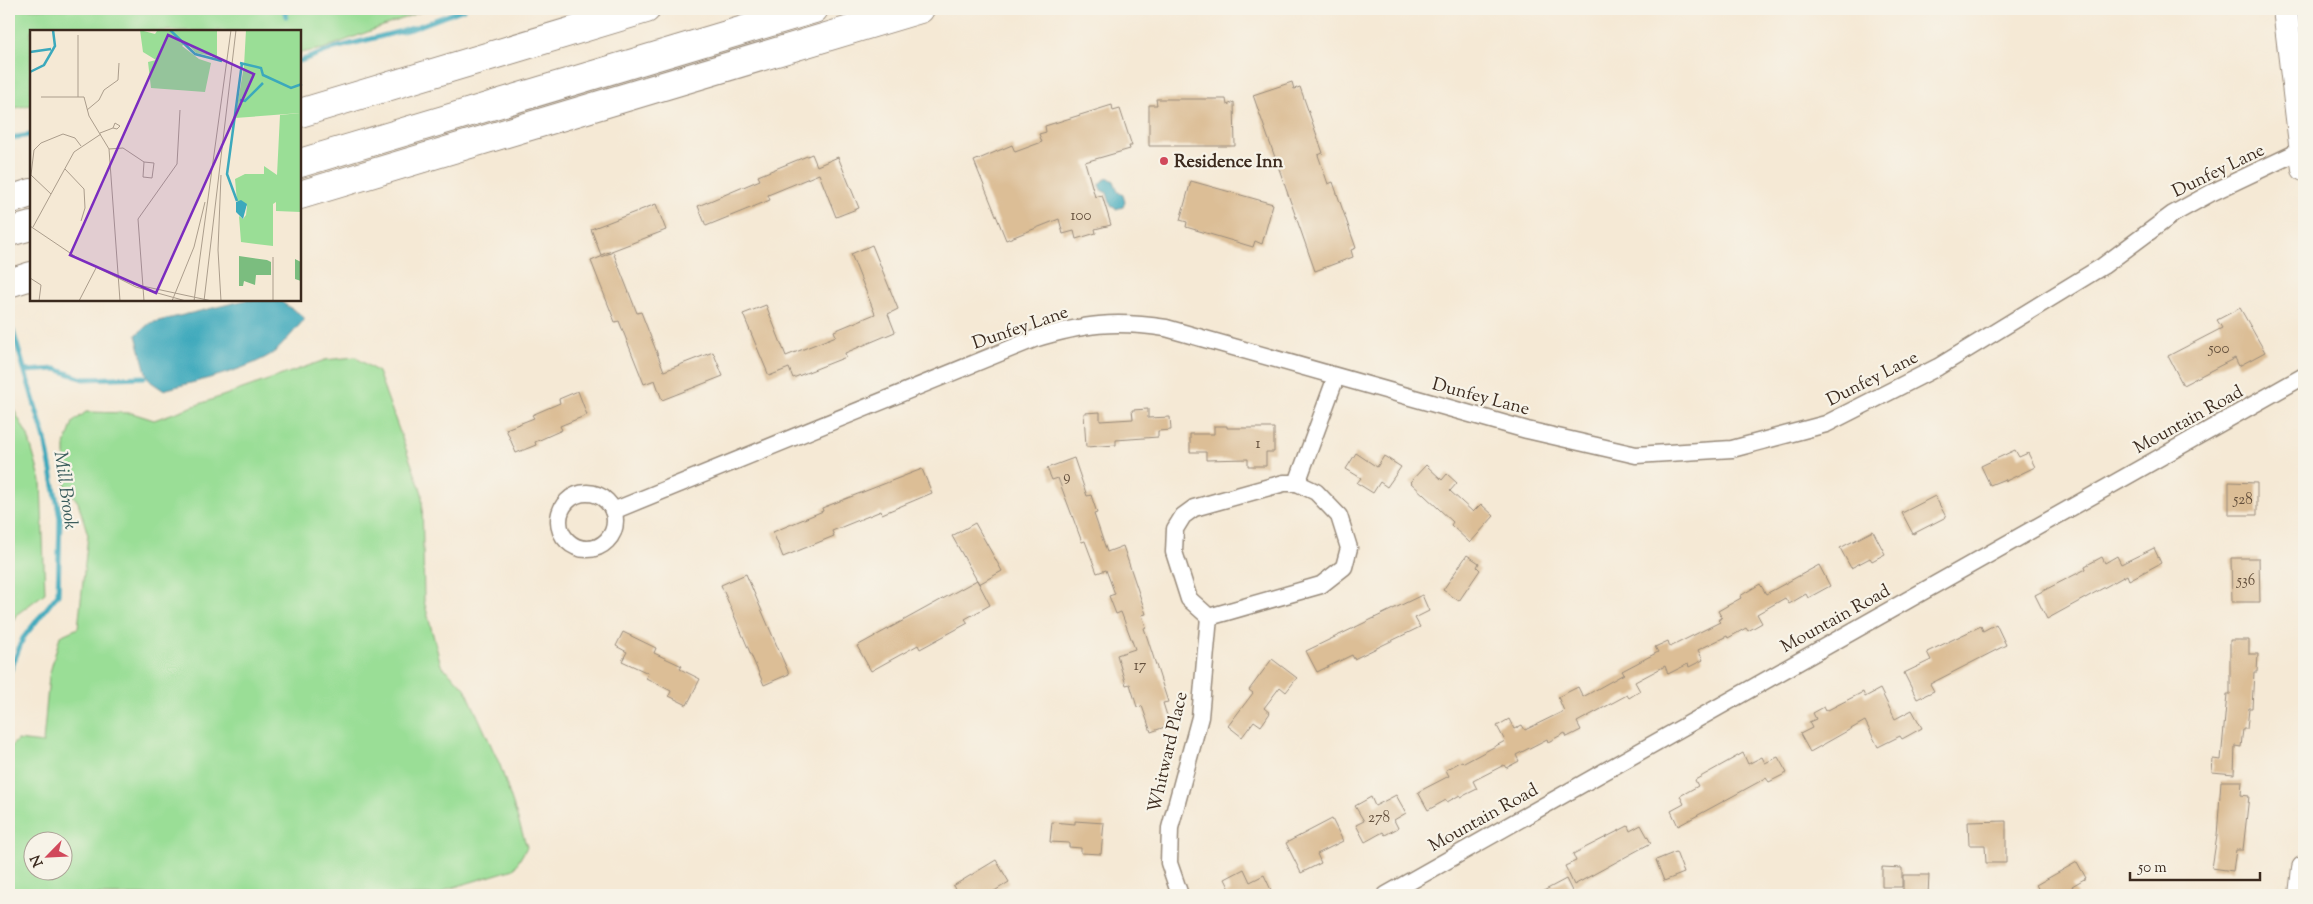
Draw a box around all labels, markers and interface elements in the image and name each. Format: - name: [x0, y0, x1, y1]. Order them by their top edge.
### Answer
- inset map: [30, 30, 301, 301]
- street label: Dunfey Lane: [2168, 138, 2270, 205]
- place label: Residence Inn: [1174, 150, 1284, 176]
- marker: Residence Inn: [1158, 155, 1170, 167]
- house number: 100: [1071, 206, 1091, 227]
- street label: Dunfey Lane: [969, 300, 1072, 357]
- house number: 500: [2207, 339, 2230, 360]
- street label: Dunfey Lane: [1822, 345, 1923, 414]
- street label: Dunfey Lane: [1429, 372, 1532, 423]
- street label: Mountain Road: [2130, 380, 2248, 462]
- house number: 1: [1255, 434, 1261, 455]
- water label: Mill Brook: [46, 450, 83, 532]
- house number: 9: [1063, 467, 1071, 488]
- house number: 528: [2232, 490, 2253, 511]
- house number: 536: [2236, 571, 2255, 592]
- street label: Mountain Road: [1777, 579, 1895, 661]
- house number: 17: [1134, 656, 1147, 677]
- street label: Whitward Place: [1142, 689, 1196, 816]
- street label: Mountain Road: [1425, 778, 1543, 860]
- house number: 278: [1368, 808, 1390, 829]
- north arrow: [22, 832, 72, 882]
- scale bar: [2130, 849, 2260, 881]
- text: N: [27, 851, 49, 870]
- text: 50 m: [2137, 858, 2167, 879]

